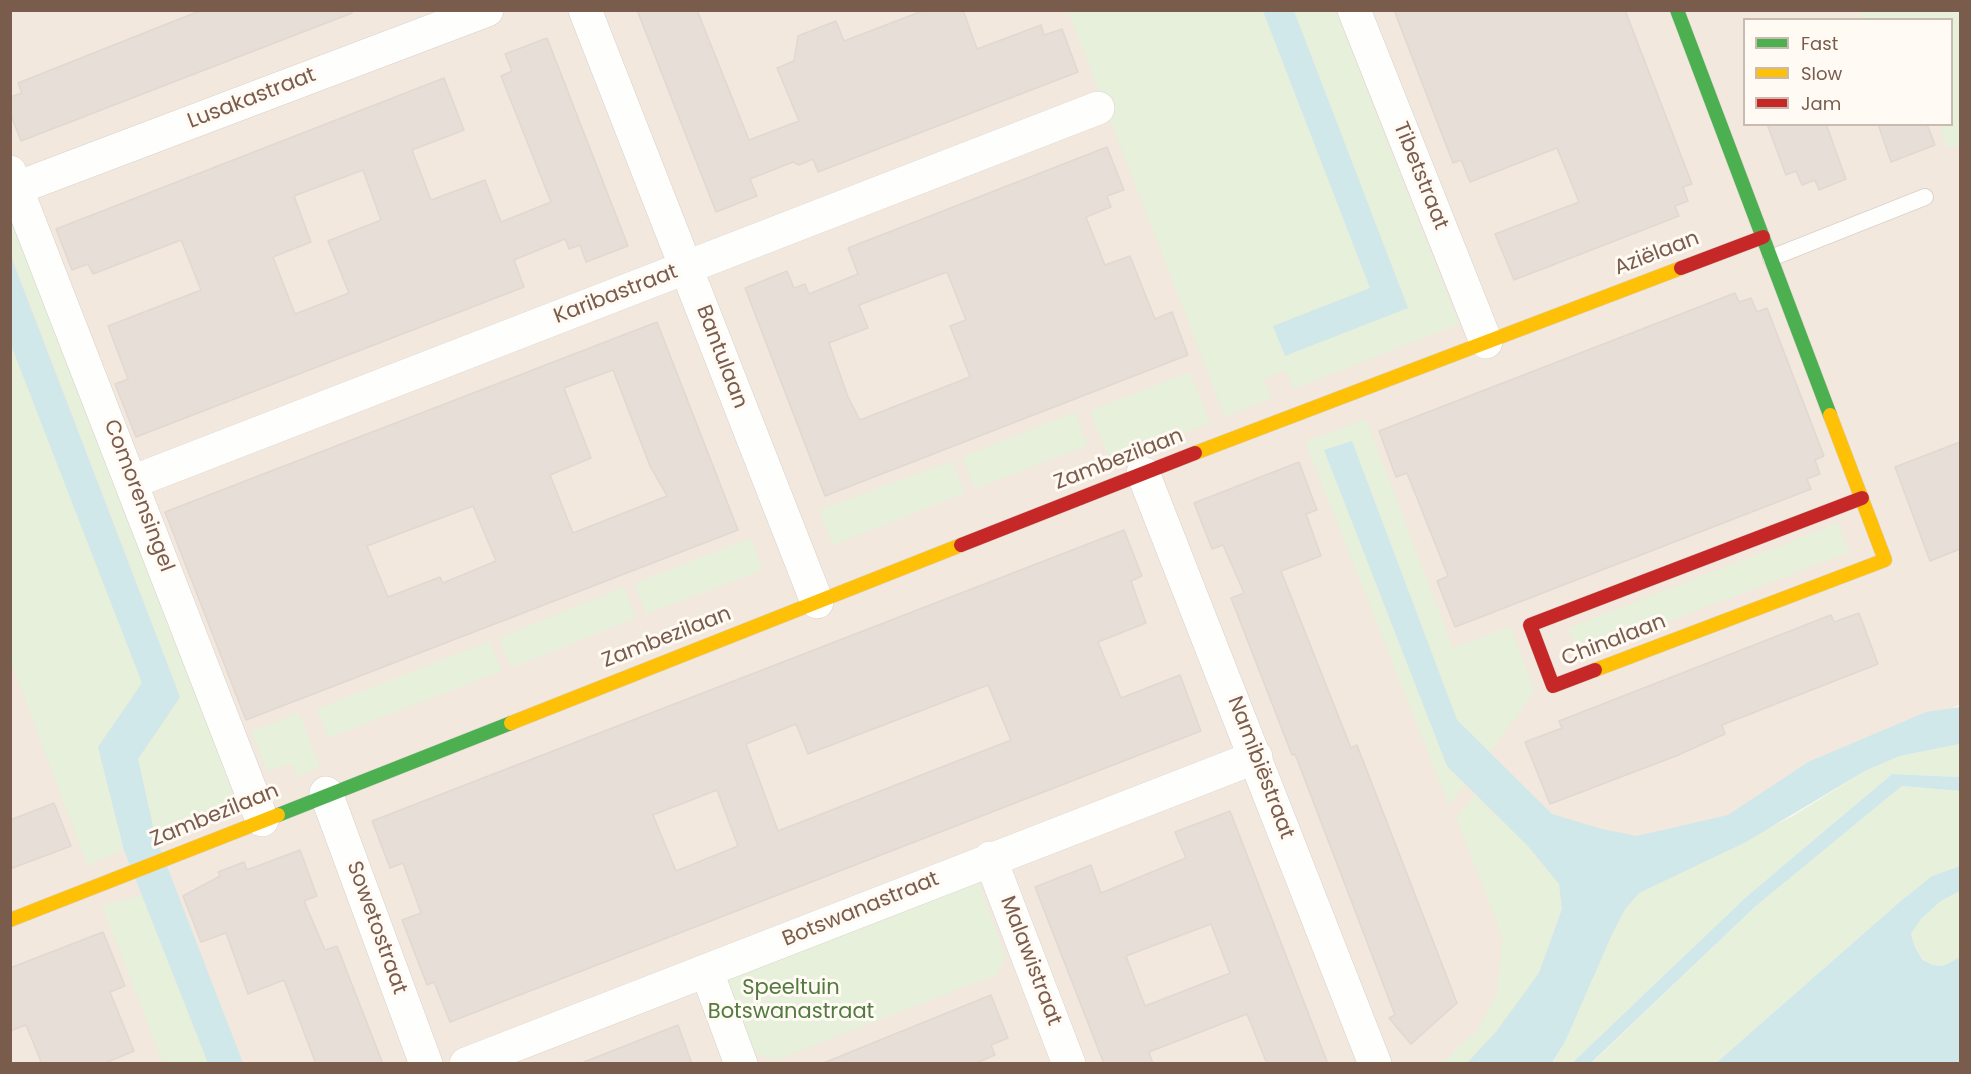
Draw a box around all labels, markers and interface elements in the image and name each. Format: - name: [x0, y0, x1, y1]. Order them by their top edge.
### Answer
- legend: [1743, 18, 1953, 126]
- text: Fast: [1801, 31, 1838, 56]
- text: Slow: [1801, 61, 1842, 86]
- street label: Lusakastraat: [184, 63, 320, 135]
- text: Jam: [1801, 91, 1841, 116]
- street label: Tibetstraat: [1387, 118, 1453, 234]
- street label: Aziëlaan: [1611, 226, 1703, 282]
- street label: Karibastraat: [551, 260, 681, 330]
- street label: Bantulaan: [690, 302, 752, 412]
- street label: Comorensingel: [97, 416, 179, 576]
- street label: Zambezilaan: [1051, 424, 1187, 496]
- street label: Zambezilaan: [599, 602, 735, 674]
- street label: Chinalaan: [1558, 610, 1670, 672]
- street label: Namibiëstraat: [1221, 693, 1299, 843]
- street label: Zambezilaan: [147, 779, 283, 853]
- street label: Sowetostraat: [340, 858, 412, 998]
- street label: Botswanastraat: [779, 867, 943, 953]
- street label: Malawistraat: [994, 893, 1066, 1029]
- park label: Speeltuin Botswanastraat: [708, 976, 874, 1026]

